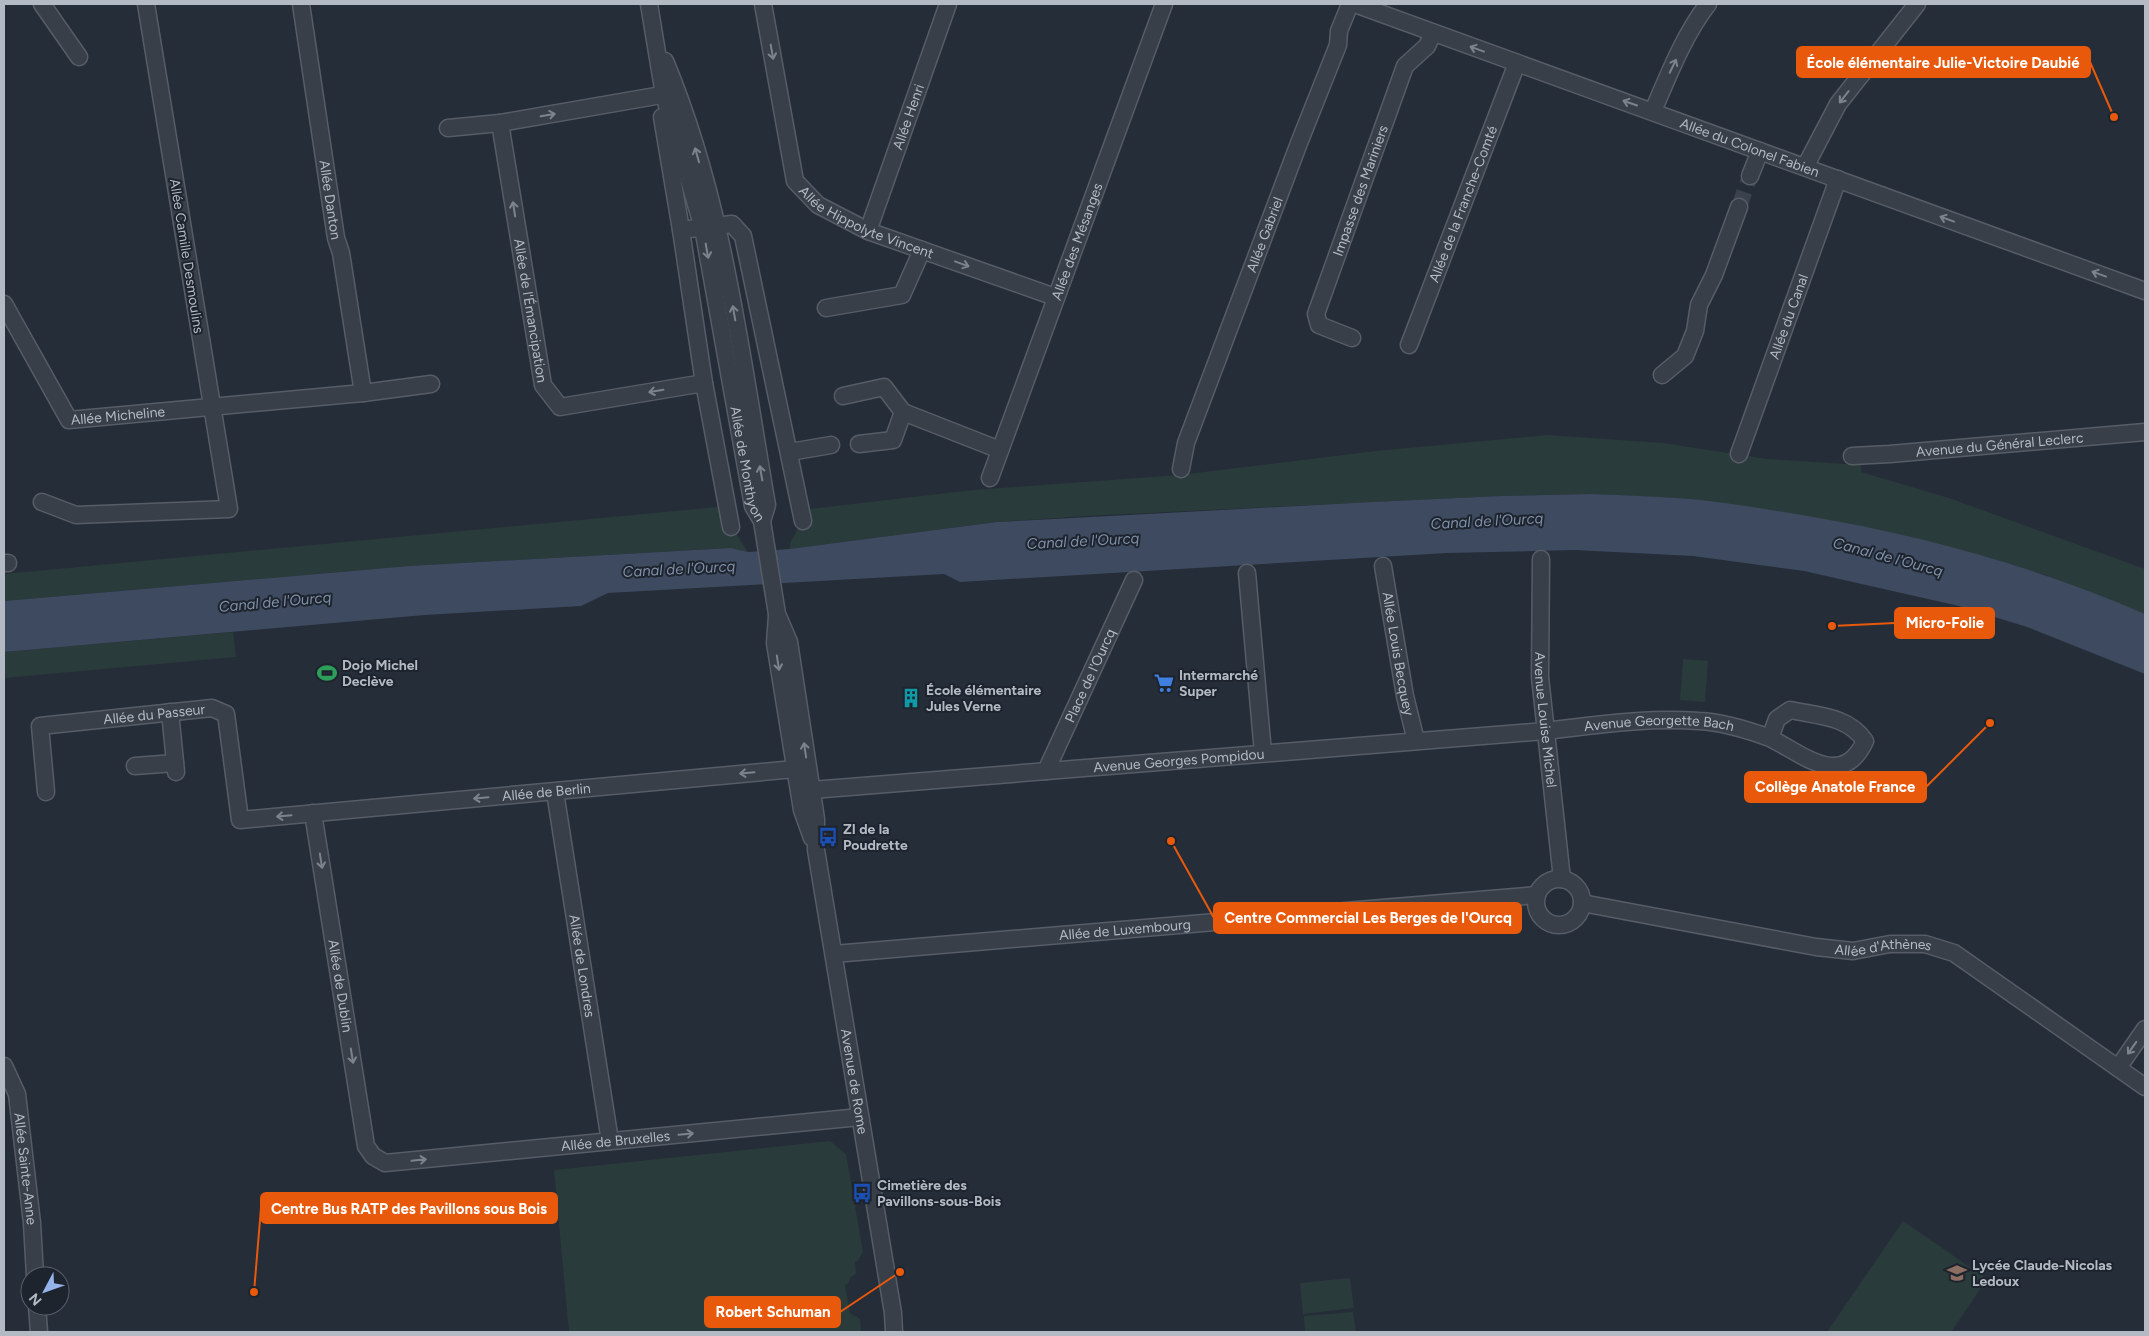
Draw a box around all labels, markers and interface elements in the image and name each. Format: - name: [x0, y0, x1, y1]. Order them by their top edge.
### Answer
- one-way arrow: [767, 43, 777, 59]
- one-way arrow: [1469, 44, 1485, 53]
- callout: École élémentaire Julie-Victoire Daubié: [1797, 47, 2090, 77]
- text: École élémentaire Julie-Victoire Daubié: [1806, 54, 2080, 72]
- one-way arrow: [1669, 59, 1678, 74]
- street label: Allée Henri: [889, 82, 928, 152]
- one-way arrow: [1838, 91, 1849, 104]
- one-way arrow: [1623, 98, 1638, 107]
- one-way arrow: [540, 109, 556, 119]
- street label: Allée du Colonel Fabien: [1678, 115, 1822, 181]
- street label: Impasse des Mariniers: [1329, 123, 1392, 259]
- street label: Allée de la Franche-Comté: [1426, 123, 1501, 285]
- one-way arrow: [691, 148, 701, 164]
- street label: Allée Danton: [315, 159, 344, 241]
- street label: Allée Camille Desmoulins: [166, 178, 207, 335]
- street label: Allée des Mésanges: [1048, 181, 1107, 303]
- street label: Allée Hippolyte Vincent: [795, 182, 936, 262]
- street label: Allée Gabriel: [1243, 195, 1287, 275]
- one-way arrow: [509, 202, 519, 218]
- one-way arrow: [1940, 214, 1955, 223]
- street label: Allée de l'Émancipation: [510, 237, 550, 384]
- one-way arrow: [703, 242, 713, 258]
- one-way arrow: [953, 260, 969, 269]
- one-way arrow: [2092, 269, 2108, 278]
- street label: Allée du Canal: [1766, 272, 1812, 362]
- one-way arrow: [729, 306, 739, 322]
- one-way arrow: [648, 386, 664, 396]
- street label: Allée Micheline: [70, 403, 166, 429]
- street label: Allée de Monthyon: [726, 405, 768, 525]
- street label: Avenue du Général Leclerc: [1915, 429, 2085, 461]
- one-way arrow: [756, 466, 766, 482]
- water label: Canal de l'Ourcq: [1430, 509, 1544, 533]
- water label: Canal de l'Ourcq: [1026, 529, 1140, 553]
- water label: Canal de l'Ourcq: [1831, 534, 1945, 580]
- water label: Canal de l'Ourcq: [622, 557, 736, 581]
- water label: Canal de l'Ourcq: [218, 588, 332, 616]
- street label: Allée Louis Becquey: [1379, 591, 1418, 718]
- callout: Micro-Folie: [1895, 608, 1994, 638]
- text: Micro-Folie: [1906, 614, 1985, 632]
- street label: Place de l'Ourcq: [1061, 626, 1119, 725]
- street label: Avenue Louise Michel: [1531, 652, 1560, 788]
- one-way arrow: [774, 654, 784, 670]
- place label: Dojo Michel Declève: [342, 657, 418, 690]
- sports icon: Dojo Michel Declève: [316, 662, 338, 684]
- place label: Intermarché Super: [1179, 667, 1258, 700]
- supermarket icon: Intermarché Super: [1153, 672, 1175, 694]
- place label: École élémentaire Jules Verne: [926, 682, 1041, 715]
- building icon: École élémentaire Jules Verne: [900, 687, 922, 709]
- street label: Allée du Passeur: [102, 701, 206, 728]
- street label: Avenue Georgette Bach: [1583, 712, 1736, 735]
- one-way arrow: [800, 742, 810, 758]
- street label: Avenue Georges Pompidou: [1093, 746, 1265, 776]
- one-way arrow: [739, 768, 755, 777]
- callout: Collège Anatole France: [1745, 772, 1926, 802]
- text: Collège Anatole France: [1755, 778, 1916, 796]
- street label: Allée de Berlin: [501, 780, 592, 805]
- one-way arrow: [473, 793, 489, 803]
- one-way arrow: [276, 811, 292, 821]
- place label: ZI de la Poudrette: [843, 821, 908, 854]
- bus stop icon: ZI de la Poudrette: [817, 826, 839, 848]
- one-way arrow: [316, 853, 326, 869]
- callout: Centre Commercial Les Berges de l'Ourcq: [1214, 903, 1521, 933]
- text: Centre Commercial Les Berges de l'Ourcq: [1224, 909, 1512, 927]
- street label: Allée de Londres: [565, 913, 598, 1019]
- street label: Allée de Luxembourg: [1058, 916, 1192, 944]
- street label: Allée d'Athènes: [1834, 936, 1934, 960]
- street label: Allée de Dublin: [324, 938, 356, 1034]
- street label: Avenue de Rome: [837, 1027, 871, 1136]
- one-way arrow: [2127, 1041, 2137, 1055]
- one-way arrow: [347, 1048, 357, 1064]
- street label: Allée Sainte-Anne: [10, 1112, 40, 1226]
- street label: Allée de Bruxelles: [560, 1127, 671, 1155]
- one-way arrow: [677, 1129, 693, 1139]
- one-way arrow: [411, 1155, 427, 1165]
- place label: Cimetière des Pavillons-sous-Bois: [877, 1177, 1001, 1210]
- bus stop icon: Cimetière des Pavillons-sous-Bois: [851, 1182, 873, 1204]
- callout: Centre Bus RATP des Pavillons sous Bois: [261, 1193, 557, 1223]
- text: Centre Bus RATP des Pavillons sous Bois: [271, 1200, 547, 1218]
- place label: Lycée Claude-Nicolas Ledoux: [1972, 1257, 2113, 1290]
- school or university icon: Lycée Claude-Nicolas Ledoux: [1946, 1262, 1968, 1284]
- north arrow: [20, 1266, 70, 1316]
- text: N: [26, 1290, 46, 1309]
- callout: Robert Schuman: [705, 1297, 840, 1327]
- text: Robert Schuman: [716, 1303, 830, 1321]

